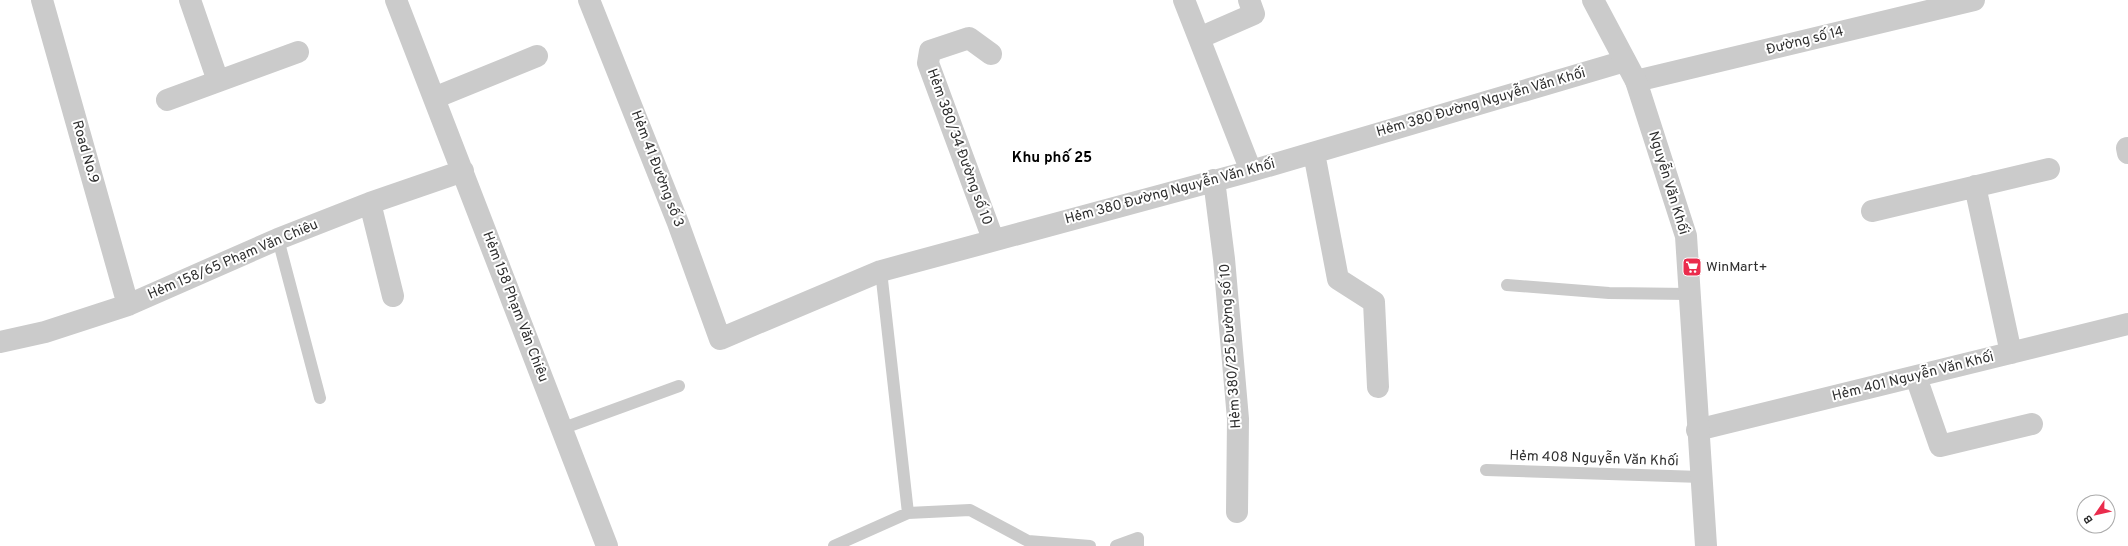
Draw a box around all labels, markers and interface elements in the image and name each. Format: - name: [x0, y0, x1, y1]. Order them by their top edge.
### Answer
- street label: Đường số 14: [1765, 23, 1845, 59]
- street label: Hẻm 380 Đường Nguyễn Văn Khối: [1374, 64, 1588, 141]
- street label: Hẻm 380/34 Đường số 10: [923, 66, 995, 228]
- street label: Hẻm 41 Đường số 3: [627, 108, 687, 230]
- street label: Road No.9: [68, 118, 102, 186]
- street label: Nguyễn Văn Khối: [1644, 129, 1693, 237]
- district label: Khu phố 25: [1012, 148, 1092, 168]
- street label: Hẻm 380 Đường Nguyễn Văn Khối: [1063, 155, 1277, 228]
- street label: Hẻm 158/65 Phạm Văn Chiêu: [145, 216, 321, 304]
- street label: Hẻm 158 Phạm Văn Chiêu: [478, 229, 552, 385]
- supermarket icon: WinMart+: [1681, 256, 1703, 278]
- place label: WinMart+: [1706, 259, 1768, 276]
- street label: Hẻm 380/25 Đường số 10: [1217, 263, 1245, 429]
- street label: Hẻm 401 Nguyễn Văn Khối: [1830, 348, 1996, 405]
- street label: Hẻm 408 Nguyễn Văn Khối: [1509, 447, 1679, 470]
- north arrow: [2076, 494, 2116, 534]
- text: B: [2081, 512, 2096, 526]

